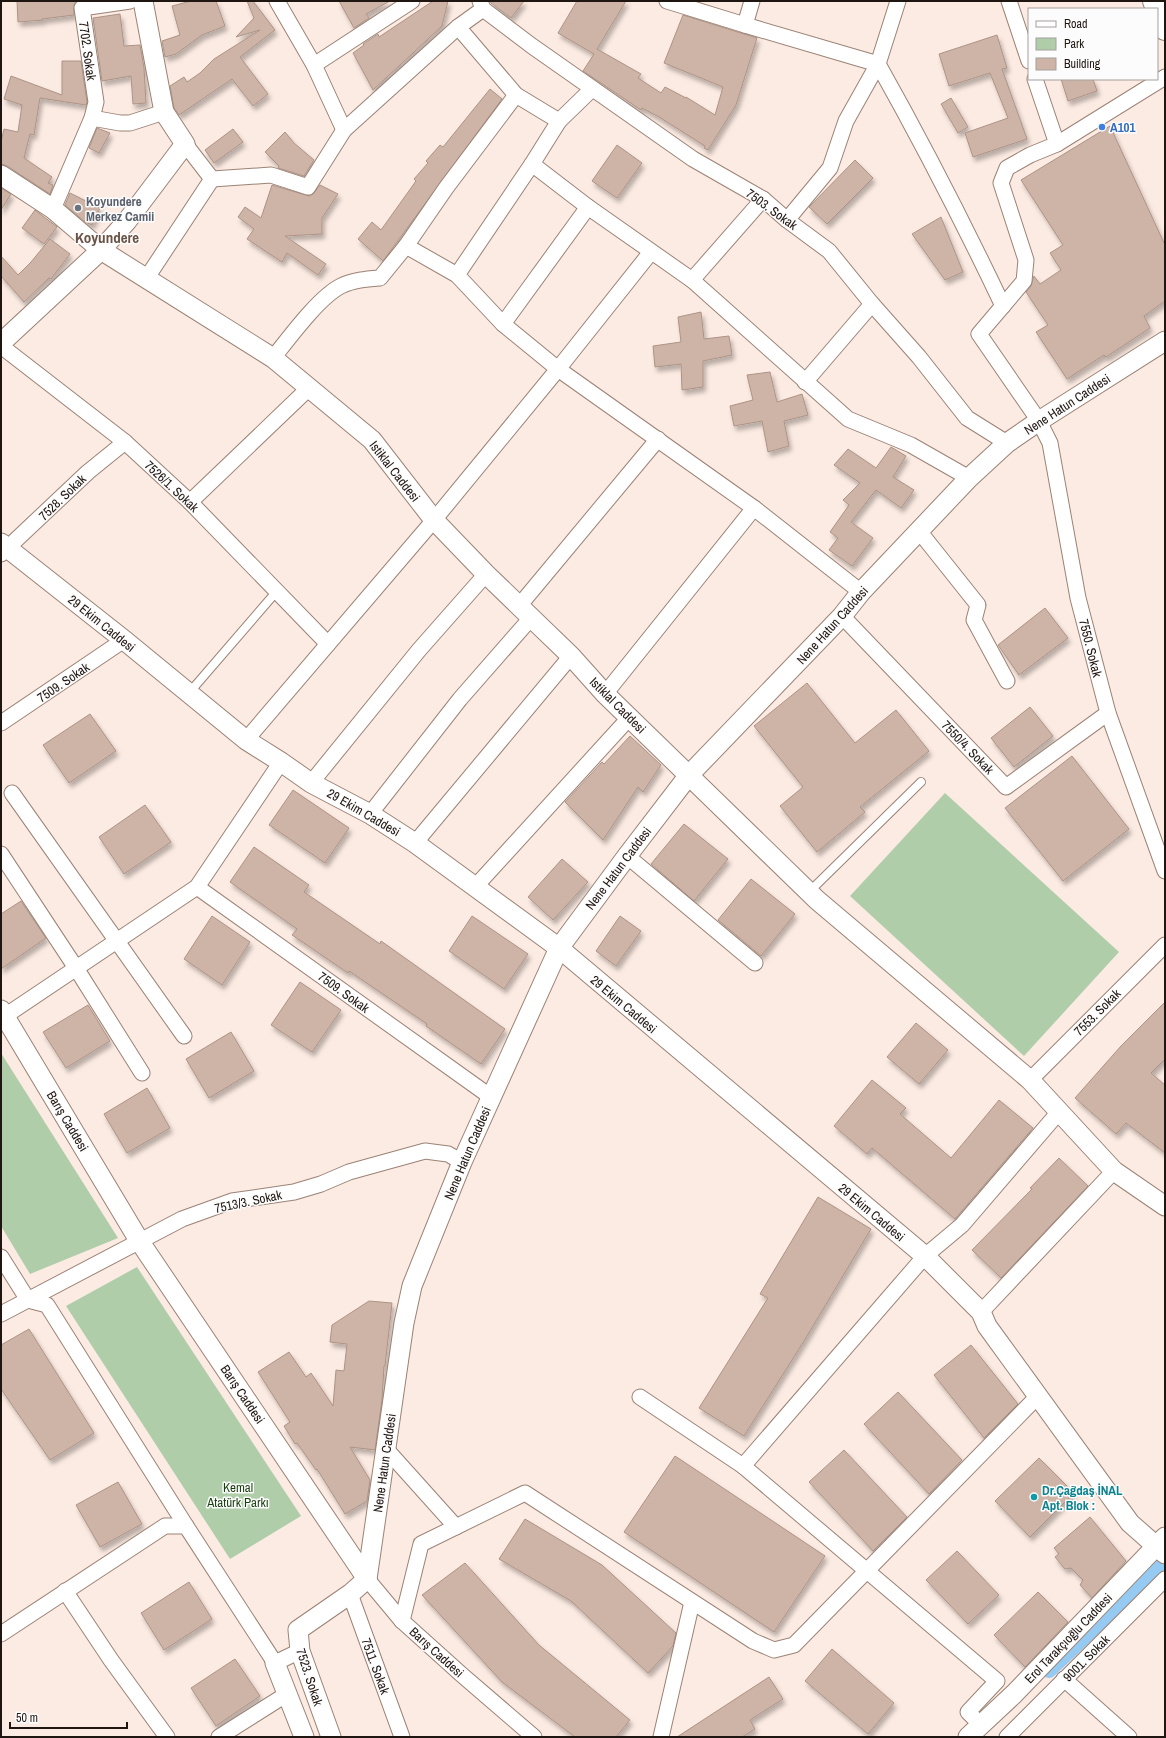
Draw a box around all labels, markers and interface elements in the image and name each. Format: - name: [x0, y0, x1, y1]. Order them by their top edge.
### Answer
- legend: [1028, 8, 1158, 80]
- text: Road: [1064, 16, 1088, 32]
- street label: 7702. Sokak: [75, 21, 100, 82]
- text: Park: [1064, 36, 1084, 52]
- text: Building: [1064, 56, 1101, 72]
- place label: A101: [1110, 119, 1136, 136]
- marker: A101: [1097, 122, 1107, 132]
- street label: 7503. Sokak: [743, 185, 801, 234]
- place label: Koyundere Merkez Camii: [86, 193, 154, 225]
- marker: Koyundere Merkez Camii: [73, 203, 83, 213]
- district label: Koyundere: [75, 227, 139, 248]
- street label: Nene Hatun Caddesi: [1021, 370, 1114, 439]
- street label: Istiklal Caddesi: [365, 437, 424, 505]
- street label: 7526/1. Sokak: [141, 457, 203, 516]
- street label: 7528. Sokak: [35, 470, 90, 524]
- street label: Nene Hatun Caddesi: [793, 583, 872, 668]
- street label: 29 Ekim Caddesi: [65, 591, 139, 656]
- street label: 7550. Sokak: [1075, 617, 1106, 680]
- street label: 7509. Sokak: [34, 658, 93, 706]
- street label: Istiklal Caddesi: [586, 674, 649, 737]
- street label: 7550/4. Sokak: [938, 717, 998, 778]
- street label: 29 Ekim Caddesi: [324, 785, 403, 840]
- street label: Nene Hatun Caddesi: [582, 823, 655, 913]
- street label: 7509. Sokak: [315, 968, 373, 1017]
- street label: 29 Ekim Caddesi: [587, 972, 660, 1037]
- street label: 7553. Sokak: [1070, 985, 1125, 1039]
- street label: Barış Caddesi: [43, 1088, 92, 1155]
- street label: Nene Hatun Caddesi: [440, 1104, 495, 1202]
- street label: 29 Ekim Caddesi: [835, 1180, 908, 1245]
- street label: 7513/3. Sokak: [213, 1186, 284, 1217]
- street label: Barış Caddesi: [217, 1362, 269, 1427]
- street label: Nene Hatun Caddesi: [369, 1413, 400, 1514]
- park label: Kemal Atatürk Parkı: [206, 1479, 269, 1511]
- place label: Dr.Çağdaş İNAL Apt. Blok :: [1042, 1482, 1123, 1514]
- marker: Dr.Çağdaş İNAL Apt. Blok :: [1029, 1492, 1039, 1502]
- street label: Erol Tarakçıoğlu Caddesi: [1021, 1590, 1116, 1687]
- street label: Barış Caddesi: [406, 1623, 467, 1681]
- street label: 9001. Sokak: [1059, 1631, 1114, 1685]
- street label: 7511. Sokak: [358, 1636, 394, 1697]
- street label: 7523. Sokak: [292, 1646, 327, 1709]
- scale bar: [10, 1704, 127, 1730]
- text: 50 m: [16, 1710, 38, 1726]

